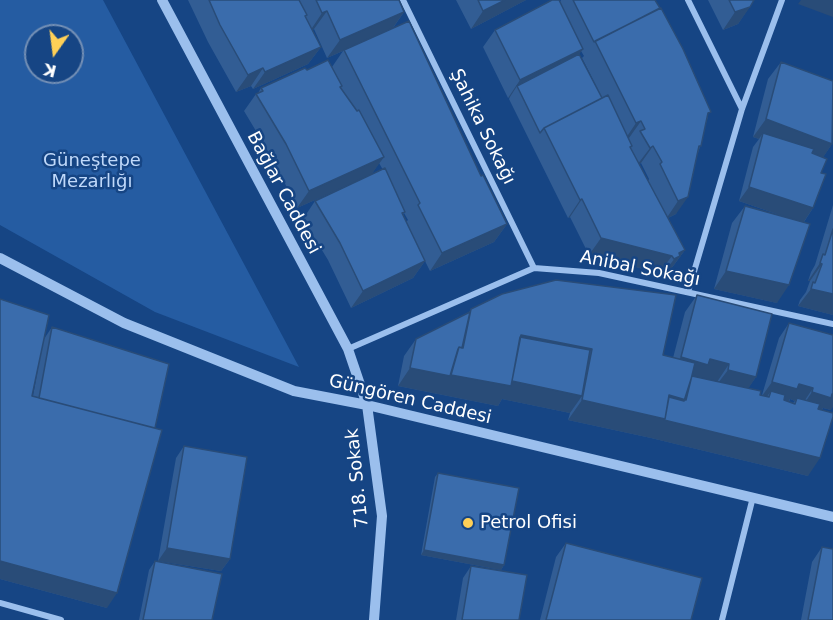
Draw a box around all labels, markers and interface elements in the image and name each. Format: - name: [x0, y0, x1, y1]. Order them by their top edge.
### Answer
- north arrow: [24, 24, 84, 84]
- text: K: [42, 59, 58, 81]
- street label: Şahika Sokağı: [445, 66, 519, 188]
- street label: Bağlar Caddesi: [242, 128, 324, 258]
- park label: Güneştepe Mezarlığı: [43, 150, 141, 192]
- street label: Anibal Sokağı: [578, 247, 702, 291]
- street label: Güngören Caddesi: [327, 371, 493, 429]
- street label: 718. Sokak: [342, 427, 374, 529]
- place label: Petrol Ofisi: [480, 512, 577, 534]
- marker: Petrol Ofisi: [461, 516, 475, 530]

